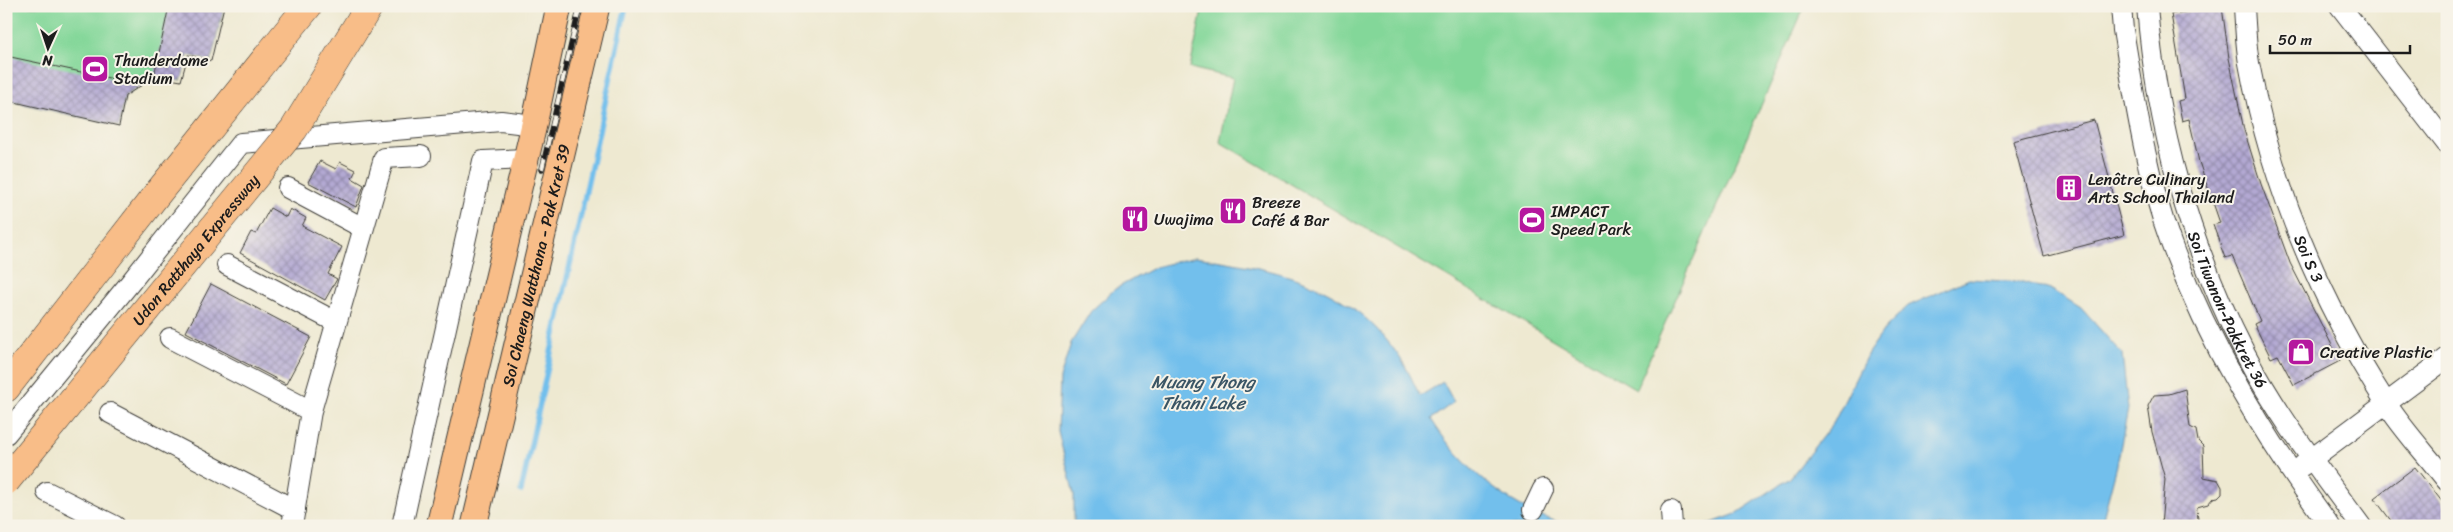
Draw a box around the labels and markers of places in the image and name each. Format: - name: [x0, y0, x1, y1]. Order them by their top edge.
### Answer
- place label: Thunderdome Stadium: [114, 46, 209, 93]
- sports icon: Thunderdome Stadium: [80, 54, 110, 84]
- place label: Lenôtre Culinary Arts School Thailand: [2087, 165, 2235, 212]
- building icon: Lenôtre Culinary Arts School Thailand: [2054, 173, 2084, 203]
- place label: Breeze Café & Bar: [1252, 188, 1330, 235]
- restaurant icon: Breeze Café & Bar: [1218, 196, 1248, 226]
- place label: IMPACT Speed Park: [1550, 197, 1632, 244]
- restaurant icon: Uwajima: [1120, 204, 1150, 234]
- place label: Uwajima: [1154, 205, 1214, 234]
- sports icon: IMPACT Speed Park: [1517, 205, 1547, 235]
- shop icon: Creative Plastic: [2286, 337, 2316, 367]
- place label: Creative Plastic: [2320, 338, 2433, 367]

